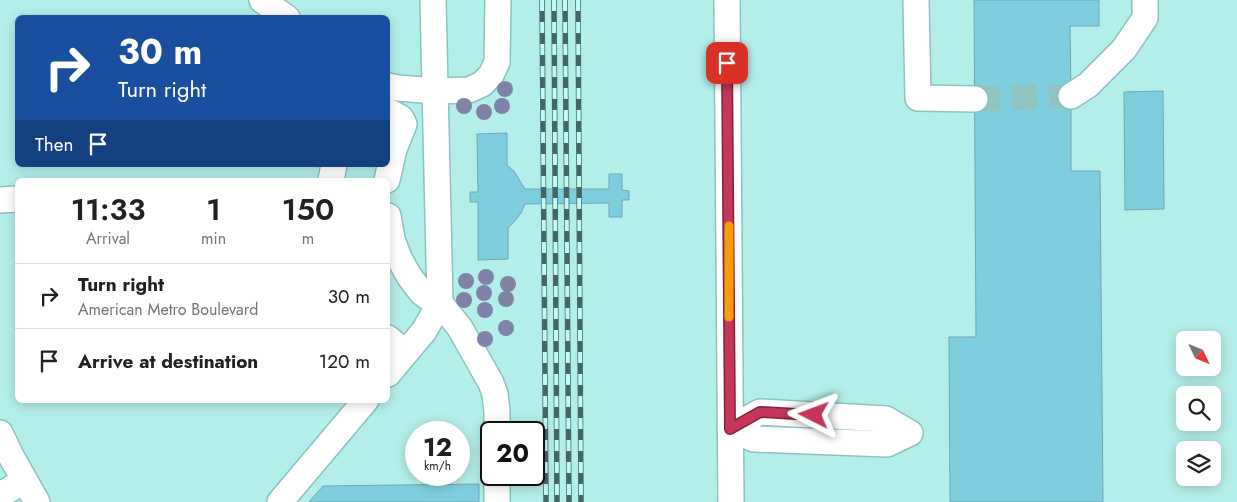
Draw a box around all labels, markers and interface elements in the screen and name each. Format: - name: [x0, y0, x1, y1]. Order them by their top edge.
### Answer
- text: 30 m: [118, 27, 202, 77]
- icon: right: [35, 35, 100, 100]
- pin: [706, 42, 748, 84]
- icon: arrive: [713, 49, 741, 77]
- text: Turn right: [118, 73, 206, 105]
- icon: arrive: [84, 130, 112, 158]
- text: Then: [35, 131, 74, 158]
- text: 11:33: [71, 188, 145, 231]
- text: 1: [206, 188, 221, 231]
- text: 150: [282, 188, 334, 231]
- text: Arrival: [86, 227, 130, 250]
- text: min: [201, 227, 226, 250]
- text: m: [302, 227, 314, 250]
- text: Turn right: [78, 271, 164, 298]
- icon: right: [35, 282, 63, 310]
- text: 30 m: [328, 283, 370, 310]
- text: American Metro Boulevard: [78, 298, 258, 321]
- north arrow: [1176, 331, 1221, 376]
- map controls: [1176, 331, 1221, 486]
- icon: arrive: [35, 347, 63, 375]
- text: Arrive at destination: [78, 348, 258, 375]
- text: 120 m: [319, 348, 370, 375]
- button: search: [1176, 386, 1221, 431]
- position arrow: [787, 388, 839, 440]
- speed limit sign: 20: [480, 421, 545, 486]
- text: 12: [423, 429, 452, 465]
- button: layers: [1176, 441, 1221, 486]
- text: km/h: [424, 457, 451, 475]

